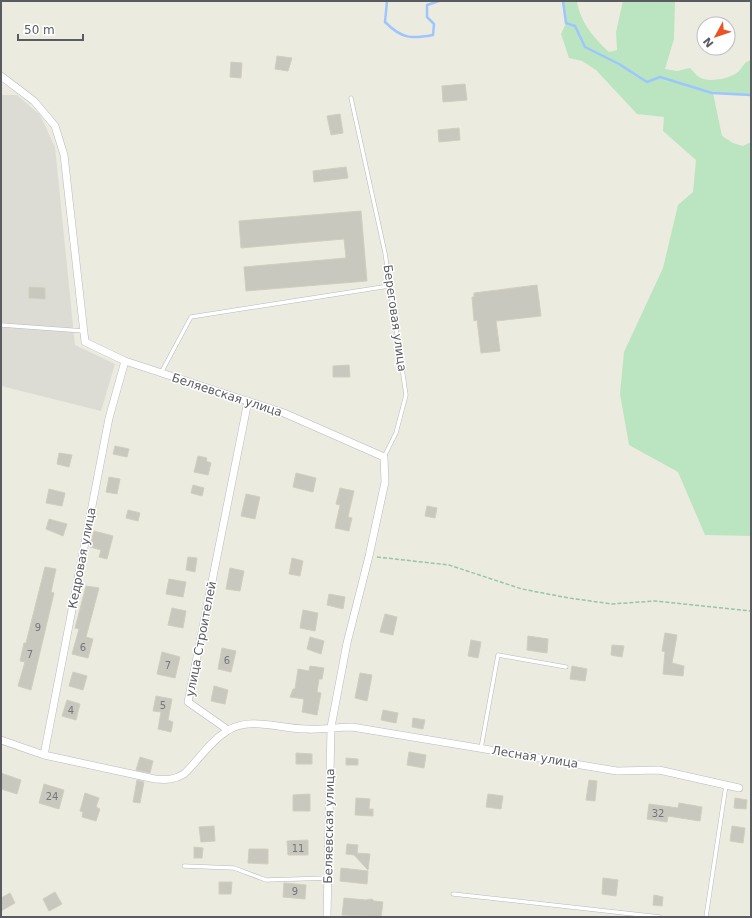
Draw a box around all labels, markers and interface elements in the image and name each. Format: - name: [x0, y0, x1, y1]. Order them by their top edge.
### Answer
- scale bar: [18, 16, 83, 42]
- north arrow: [696, 16, 736, 56]
- text: 50 m: [24, 23, 55, 37]
- text: N: [701, 34, 717, 50]
- street label: Береговая улица: [381, 264, 409, 372]
- street label: Беляевская улица: [170, 371, 284, 419]
- street label: Кедровая улица: [65, 506, 99, 610]
- street label: улица Строителей: [183, 580, 219, 698]
- house number: 9: [35, 622, 41, 633]
- house number: 6: [80, 642, 86, 653]
- house number: 7: [27, 649, 33, 660]
- house number: 6: [224, 655, 230, 666]
- house number: 7: [165, 660, 171, 671]
- house number: 5: [160, 700, 166, 711]
- house number: 4: [68, 705, 74, 716]
- street label: Лесная улица: [491, 743, 579, 771]
- street label: Беляевская улица: [321, 768, 337, 884]
- house number: 24: [46, 791, 58, 802]
- house number: 32: [652, 808, 664, 819]
- house number: 11: [292, 843, 304, 854]
- house number: 9: [292, 886, 298, 897]

